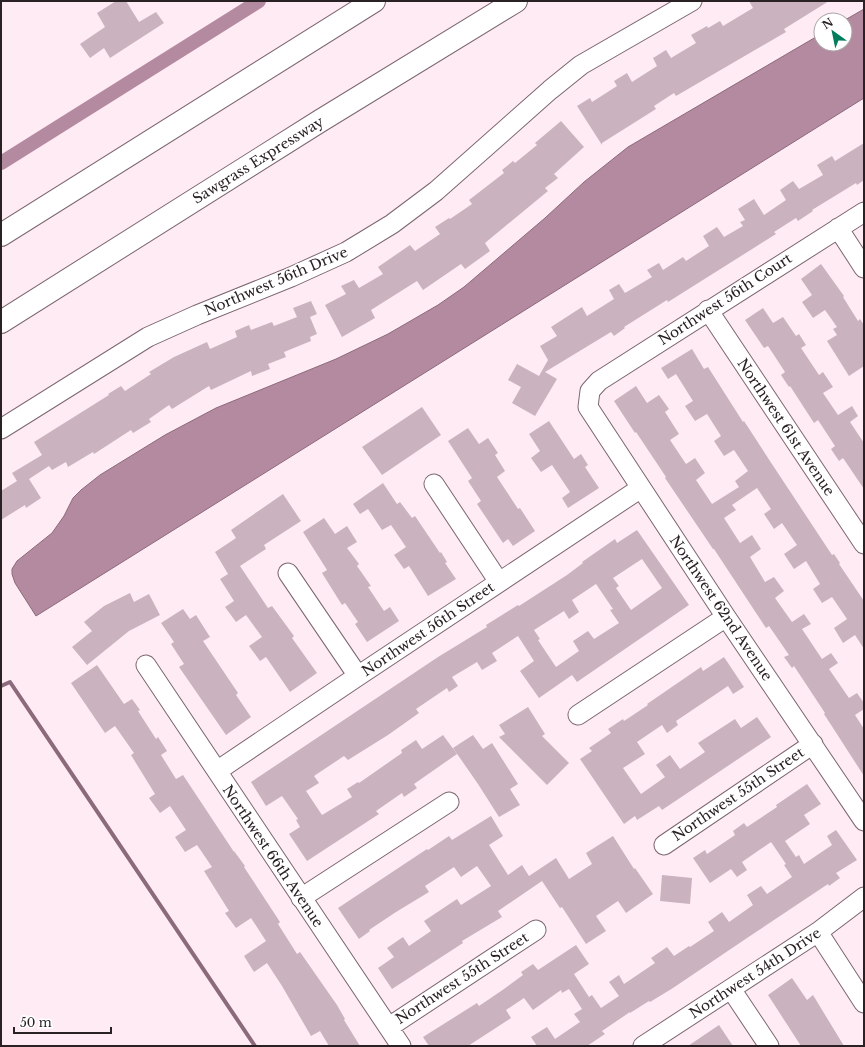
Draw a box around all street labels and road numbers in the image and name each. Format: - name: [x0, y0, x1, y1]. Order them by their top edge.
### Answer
- street label: Sawgrass Expressway: [189, 112, 327, 208]
- street label: Northwest 56th Drive: [202, 243, 350, 319]
- street label: Northwest 56th Court: [655, 249, 796, 349]
- street label: Northwest 61st Avenue: [733, 355, 839, 499]
- street label: Northwest 62nd Avenue: [666, 532, 776, 684]
- street label: Northwest 56th Street: [358, 578, 498, 680]
- street label: Northwest 55th Street: [669, 743, 808, 845]
- street label: Northwest 66th Avenue: [219, 781, 327, 931]
- street label: Northwest 54th Drive: [686, 924, 824, 1022]
- street label: Northwest 55th Street: [392, 928, 532, 1028]

